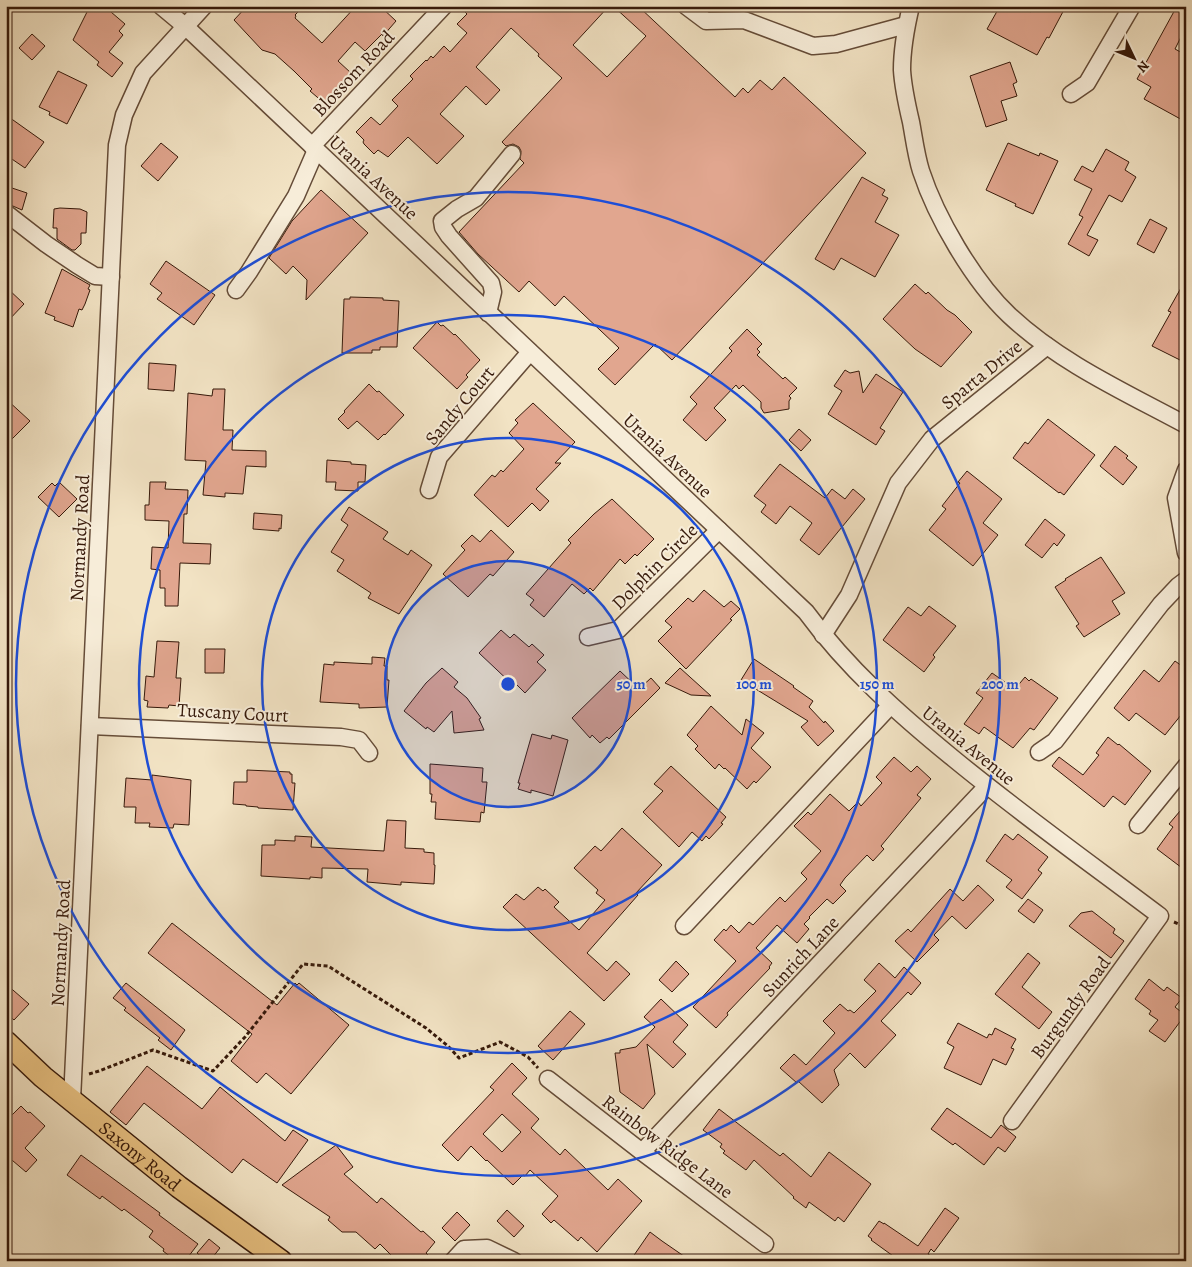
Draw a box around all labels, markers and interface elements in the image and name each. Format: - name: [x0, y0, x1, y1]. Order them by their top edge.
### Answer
- street label: Blossom Road: [307, 24, 401, 123]
- north arrow: [1110, 32, 1160, 82]
- text: N: [1133, 56, 1154, 77]
- street label: Urania Avenue: [323, 130, 424, 226]
- street label: Sparta Drive: [935, 334, 1028, 416]
- street label: Sandy Court: [419, 360, 501, 451]
- street label: Urania Avenue: [617, 408, 718, 504]
- street label: Normandy Road: [64, 473, 96, 602]
- street label: Dolphin Circle: [606, 518, 704, 616]
- text: 50 m: [616, 674, 646, 694]
- text: 100 m: [736, 674, 772, 694]
- text: 150 m: [860, 674, 895, 694]
- text: 200 m: [981, 674, 1019, 694]
- centre of rings: [499, 675, 517, 693]
- street label: Tuscany Court: [177, 697, 289, 729]
- street label: Urania Avenue: [916, 700, 1021, 792]
- street label: Normandy Road: [45, 878, 77, 1007]
- street label: Sunrich Lane: [756, 910, 845, 1003]
- street label: Burgundy Road: [1025, 950, 1117, 1064]
- street label: Rainbow Ridge Lane: [596, 1089, 738, 1205]
- street label: Saxony Road: [93, 1115, 187, 1198]

